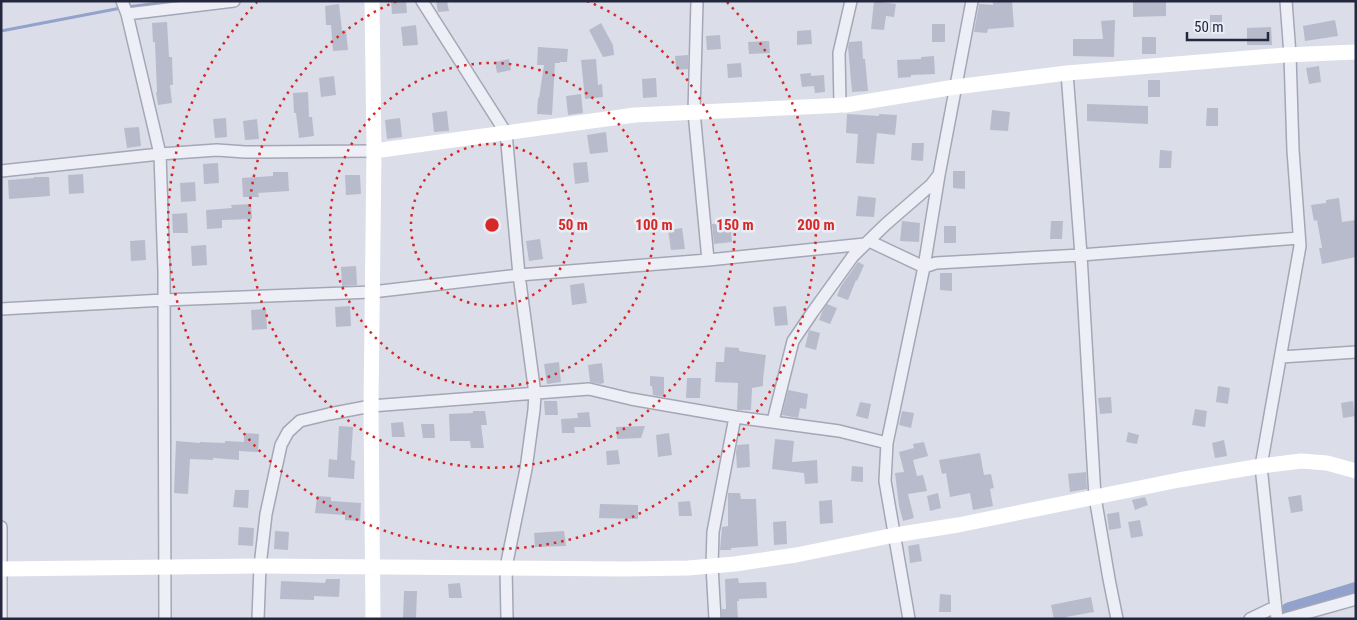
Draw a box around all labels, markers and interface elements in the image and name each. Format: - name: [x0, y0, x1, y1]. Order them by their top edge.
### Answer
- scale bar: [1187, 10, 1268, 42]
- text: 50 m: [1194, 18, 1224, 36]
- centre of rings: [483, 216, 501, 234]
- text: 50 m: [558, 216, 588, 234]
- text: 100 m: [635, 216, 673, 234]
- text: 150 m: [716, 216, 754, 234]
- text: 200 m: [797, 216, 835, 234]

